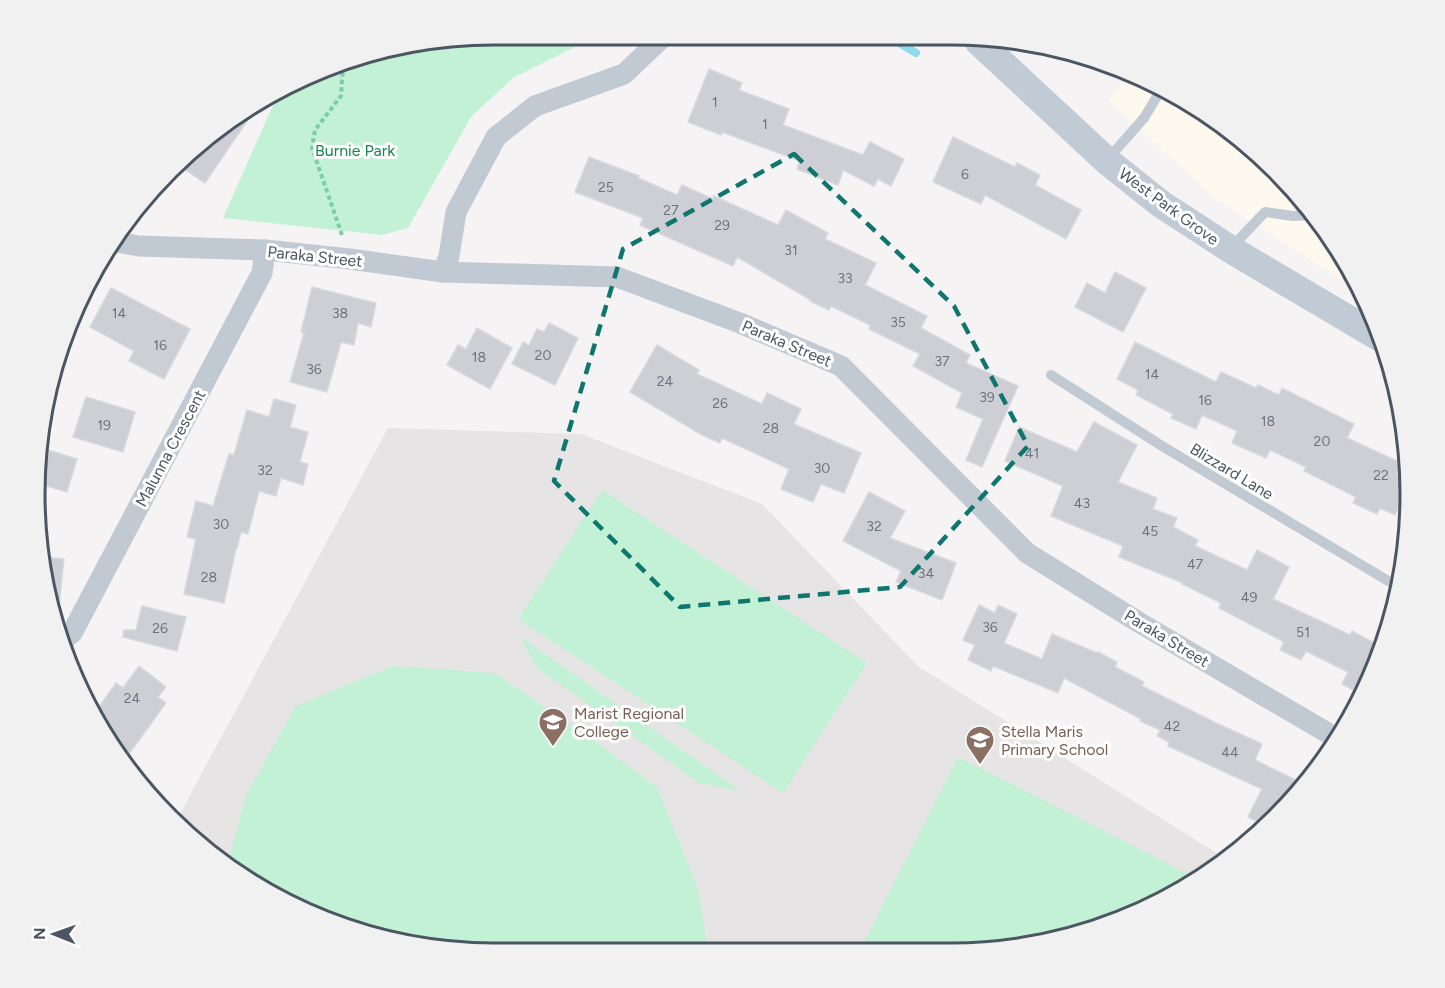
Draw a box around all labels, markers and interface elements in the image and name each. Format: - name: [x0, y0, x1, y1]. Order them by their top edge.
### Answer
- house number: 1: [712, 94, 718, 111]
- house number: 1: [762, 116, 768, 133]
- park label: Burnie Park: [315, 141, 395, 160]
- street label: West Park Grove: [1115, 164, 1223, 249]
- house number: 6: [961, 166, 969, 183]
- house number: 25: [598, 179, 614, 196]
- house number: 27: [663, 202, 679, 219]
- house number: 29: [714, 217, 730, 234]
- street label: Paraka Street: [267, 242, 363, 271]
- house number: 31: [784, 242, 798, 259]
- house number: 33: [837, 270, 853, 287]
- house number: 14: [112, 305, 127, 322]
- house number: 38: [332, 305, 348, 322]
- house number: 35: [890, 314, 906, 331]
- street label: Paraka Street: [739, 316, 834, 371]
- house number: 16: [153, 337, 167, 354]
- house number: 20: [535, 347, 551, 364]
- house number: 18: [472, 349, 486, 366]
- house number: 37: [934, 353, 950, 370]
- house number: 36: [306, 361, 322, 378]
- house number: 14: [1145, 366, 1160, 383]
- house number: 24: [657, 373, 674, 390]
- street label: Malunna Crescent: [132, 387, 209, 510]
- house number: 39: [979, 389, 995, 406]
- house number: 16: [1198, 392, 1212, 409]
- house number: 26: [712, 395, 728, 412]
- house number: 18: [1261, 413, 1275, 430]
- house number: 19: [97, 417, 111, 434]
- house number: 28: [763, 420, 779, 437]
- house number: 20: [1314, 433, 1330, 450]
- street label: Blizzard Lane: [1187, 439, 1277, 504]
- house number: 41: [1025, 445, 1039, 462]
- house number: 30: [814, 460, 830, 477]
- house number: 32: [257, 462, 273, 479]
- house number: 22: [1373, 467, 1389, 484]
- house number: 43: [1074, 495, 1090, 512]
- house number: 30: [213, 516, 229, 533]
- house number: 32: [866, 518, 882, 535]
- house number: 45: [1142, 523, 1158, 540]
- house number: 47: [1187, 556, 1204, 573]
- house number: 34: [918, 565, 934, 582]
- house number: 28: [201, 569, 217, 586]
- house number: 49: [1241, 589, 1257, 606]
- street label: Paraka Street: [1121, 606, 1212, 671]
- house number: 36: [982, 619, 998, 636]
- house number: 26: [152, 620, 168, 637]
- house number: 51: [1296, 624, 1310, 641]
- house number: 24: [124, 690, 141, 707]
- place label: Marist Regional College: [574, 704, 684, 741]
- school or university icon: Marist Regional College: [537, 706, 569, 748]
- house number: 42: [1164, 718, 1180, 735]
- place label: Stella Maris Primary School: [1001, 722, 1108, 759]
- school or university icon: Stella Maris Primary School: [964, 724, 996, 766]
- house number: 44: [1221, 744, 1239, 761]
- north arrow: [24, 904, 84, 964]
- text: N: [30, 927, 49, 940]

